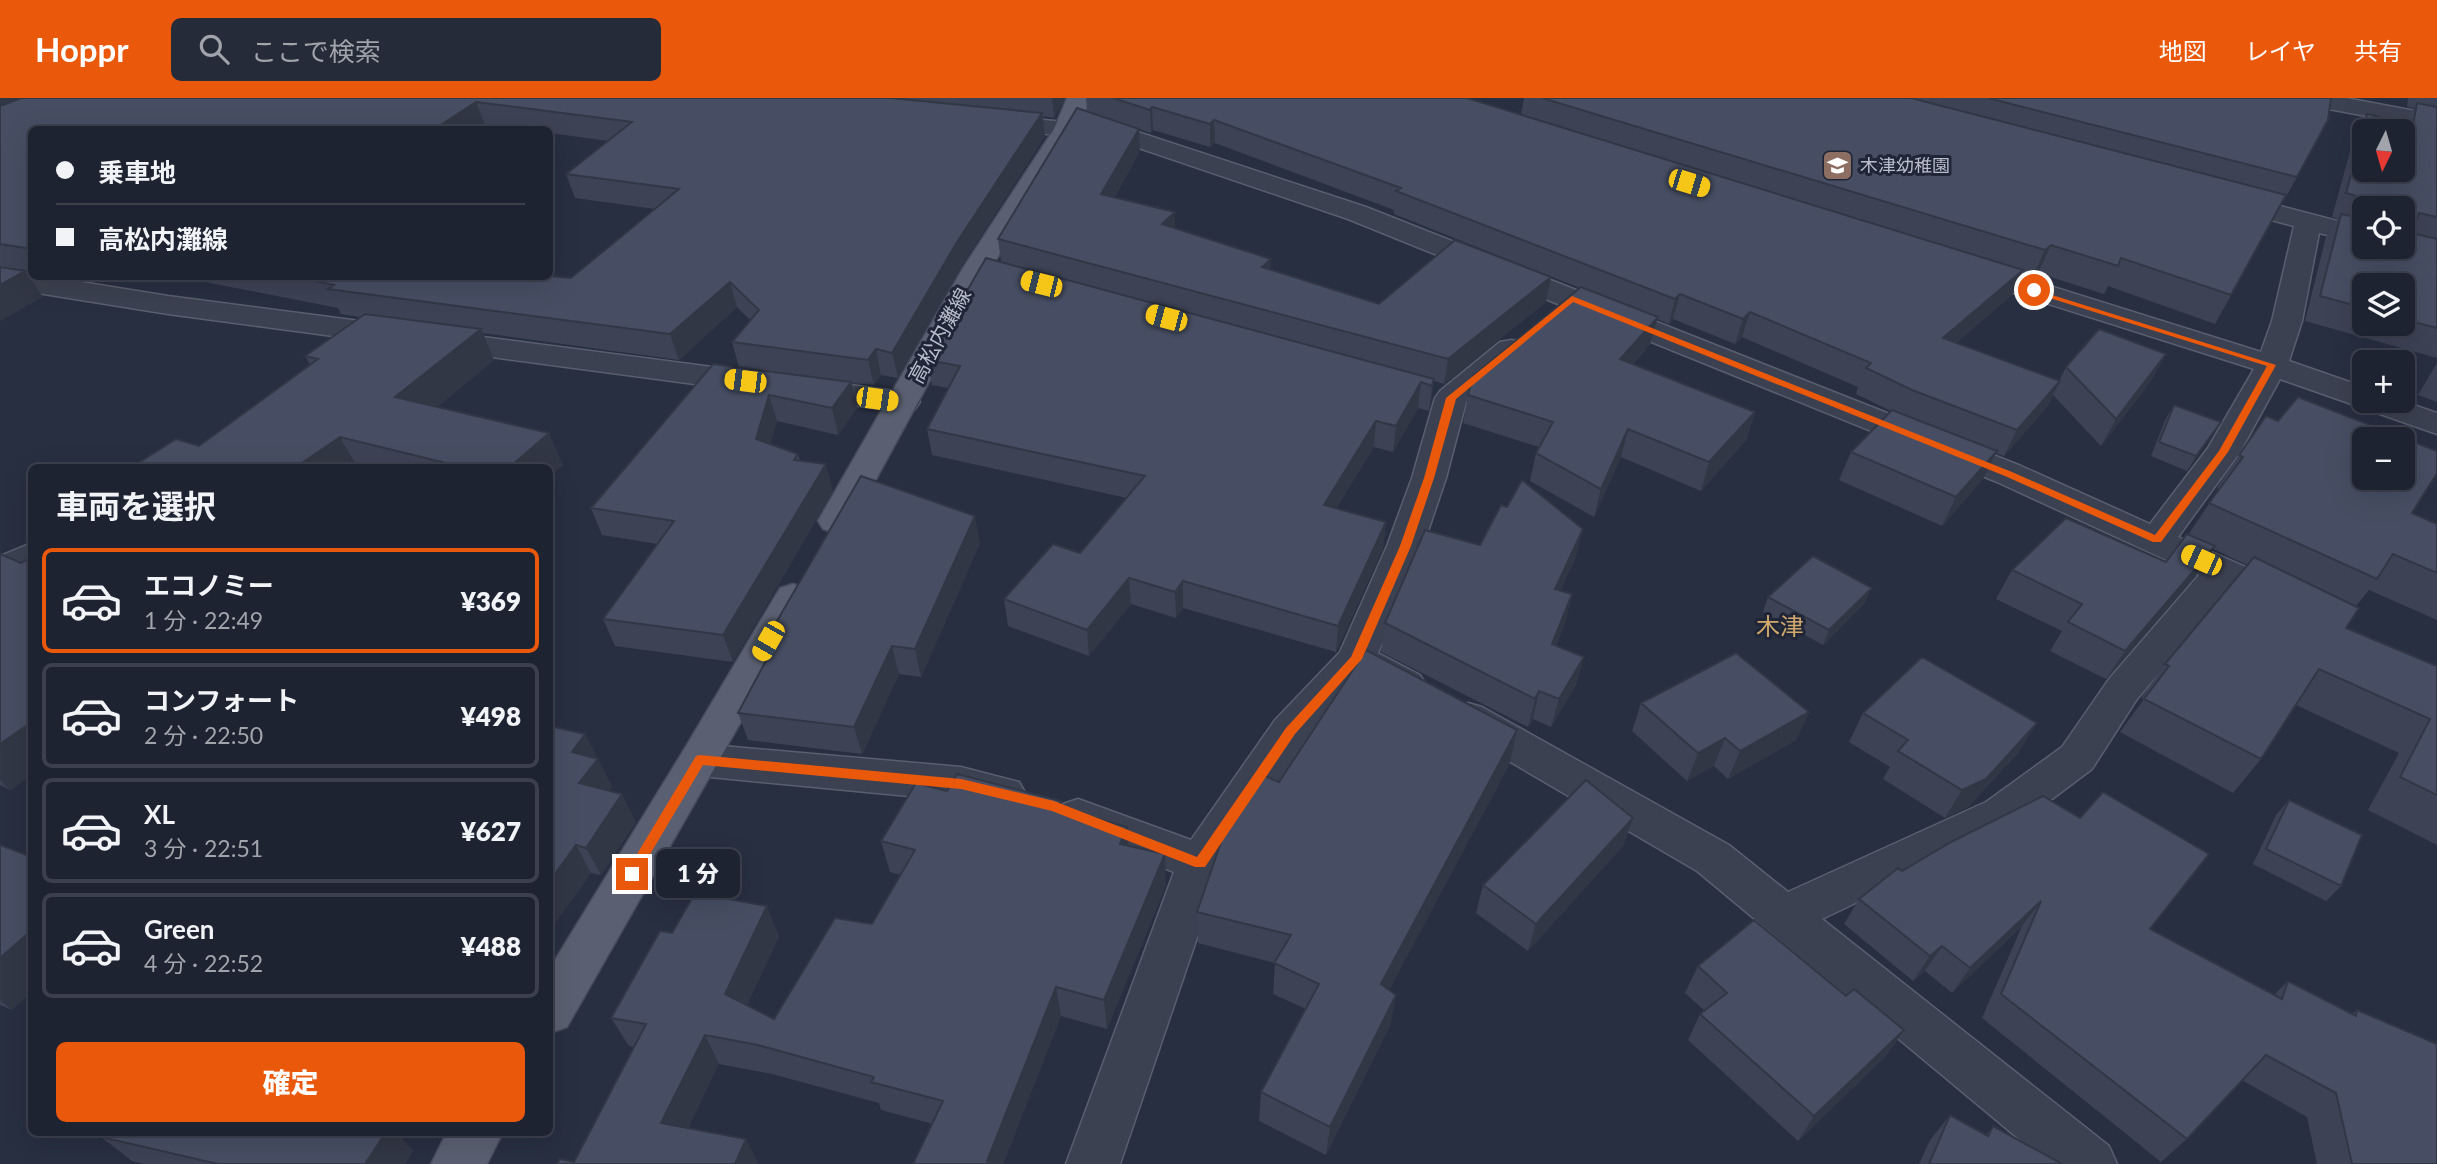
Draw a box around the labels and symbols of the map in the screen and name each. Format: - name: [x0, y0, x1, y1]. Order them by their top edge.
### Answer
- north arrow: [2352, 119, 2415, 182]
- school or university icon: 木津幼稚園: [1820, 149, 1854, 183]
- place label: 木津幼稚園: [1860, 154, 1950, 176]
- car: [1666, 167, 1713, 199]
- car: [1019, 269, 1064, 299]
- route start: [2018, 274, 2050, 306]
- street label: 高松内灘線: [902, 283, 975, 387]
- car: [1143, 302, 1190, 334]
- car: [723, 368, 768, 394]
- car: [855, 386, 900, 412]
- car: [2178, 542, 2225, 578]
- district label: 木津: [1756, 611, 1804, 640]
- car: [749, 618, 788, 664]
- callout: 1 分: [656, 850, 740, 898]
- route end: [616, 858, 648, 890]

